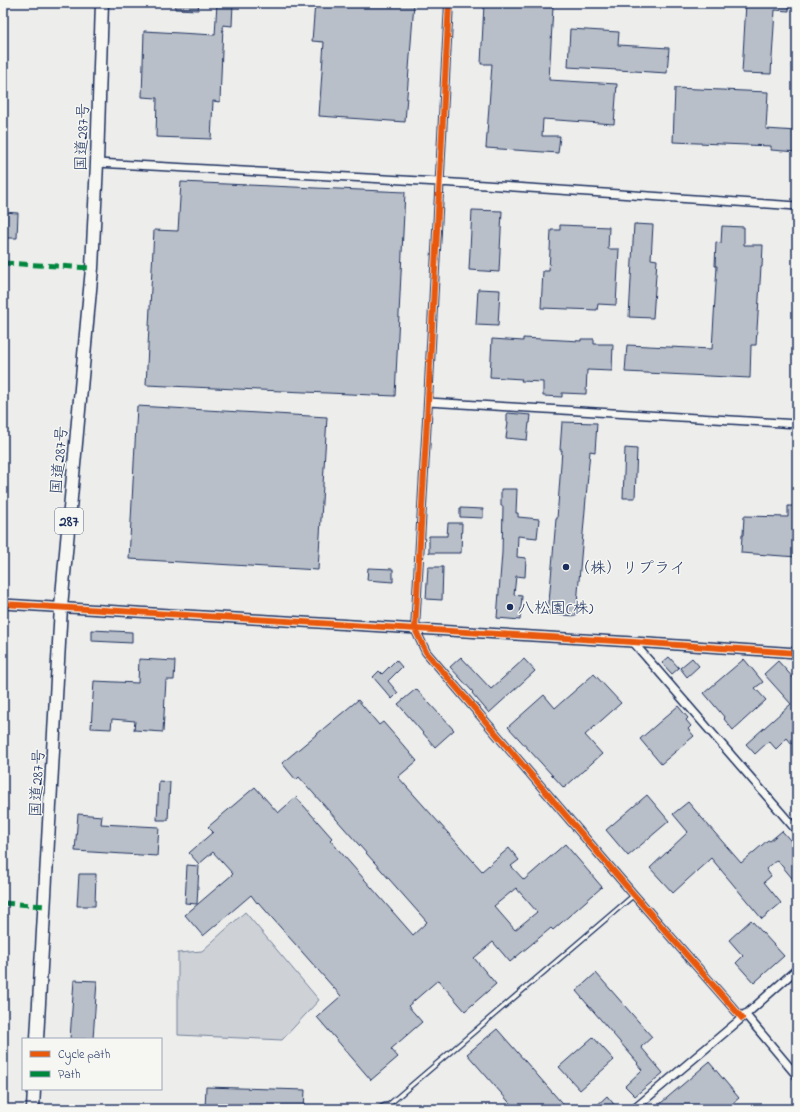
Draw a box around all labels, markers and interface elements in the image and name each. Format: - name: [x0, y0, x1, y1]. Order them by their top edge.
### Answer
- street label: 国道287号: [70, 102, 96, 172]
- street label: 国道287号: [45, 425, 75, 495]
- road number: 287: [55, 508, 83, 534]
- place label: （株）リプライ: [574, 557, 685, 581]
- marker: （株）リプライ: [561, 562, 571, 572]
- place label: 八松園(株): [518, 597, 594, 621]
- marker: 八松園(株): [505, 602, 515, 612]
- street label: 国道287号: [24, 748, 52, 818]
- legend: [22, 1038, 162, 1090]
- text: Cycle path: [58, 1046, 110, 1065]
- text: Path: [58, 1066, 81, 1084]

